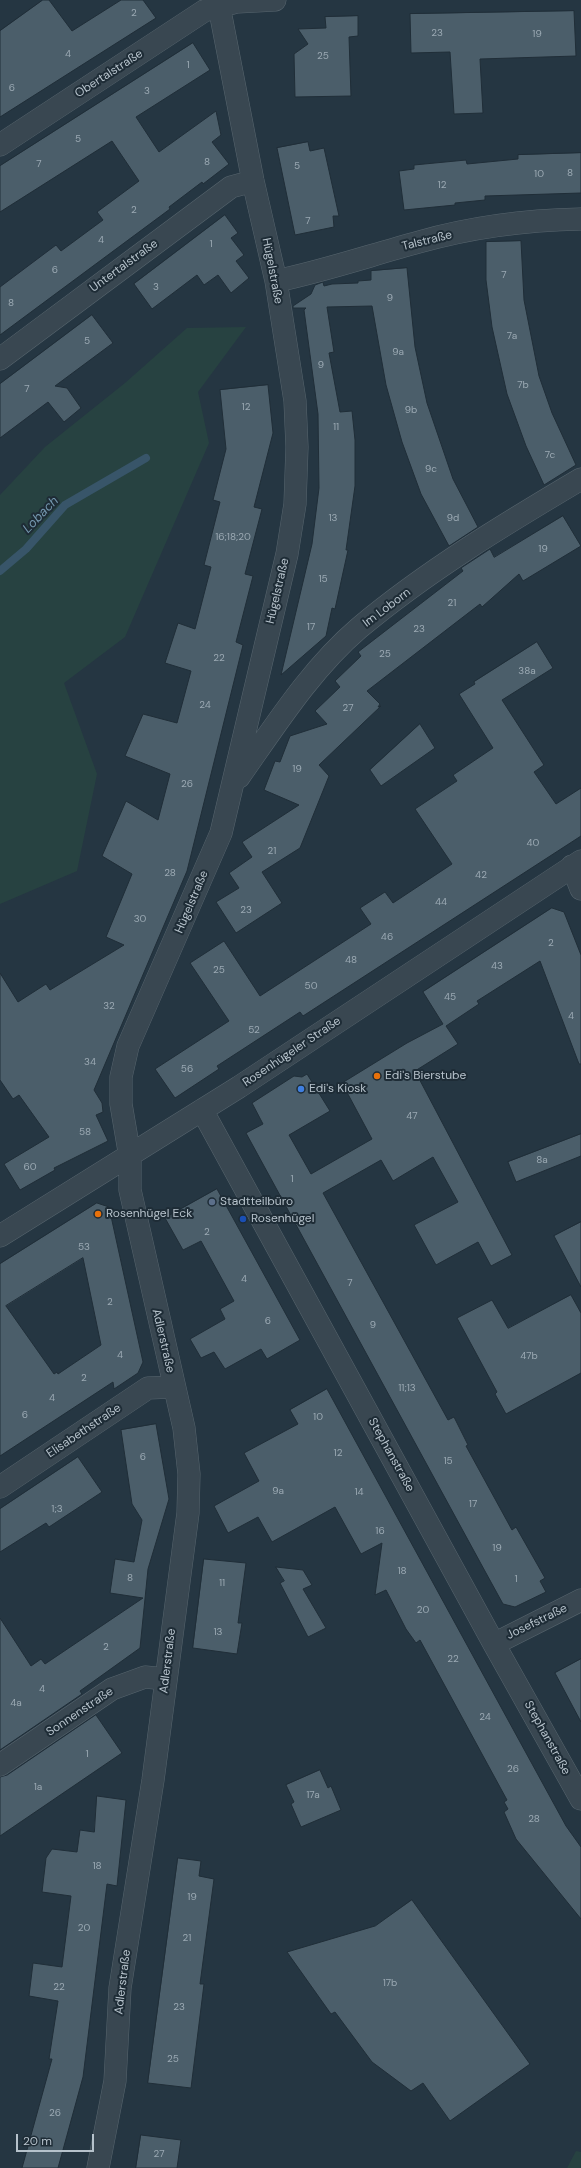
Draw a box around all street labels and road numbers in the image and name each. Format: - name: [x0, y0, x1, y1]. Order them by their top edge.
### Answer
- street label: Obertalstraße: [72, 47, 146, 101]
- street label: Talstraße: [400, 228, 454, 254]
- street label: Untertalstraße: [87, 237, 161, 295]
- street label: Hügelstraße: [259, 237, 285, 305]
- street label: Hügelstraße: [263, 557, 293, 625]
- street label: Im Loborn: [360, 585, 414, 631]
- street label: Hügelstraße: [172, 868, 212, 936]
- street label: Rosenhügeler Straße: [240, 1014, 344, 1090]
- street label: Adlerstraße: [149, 1308, 177, 1374]
- street label: Elisabethstraße: [44, 1401, 124, 1461]
- street label: Stephanstraße: [365, 1416, 417, 1494]
- street label: Josefstraße: [504, 1601, 570, 1643]
- street label: Adlerstraße: [157, 1628, 179, 1694]
- street label: Sonnenstraße: [44, 1684, 116, 1740]
- street label: Stephanstraße: [521, 1699, 573, 1777]
- street label: Adlerstraße: [112, 1949, 134, 2015]

